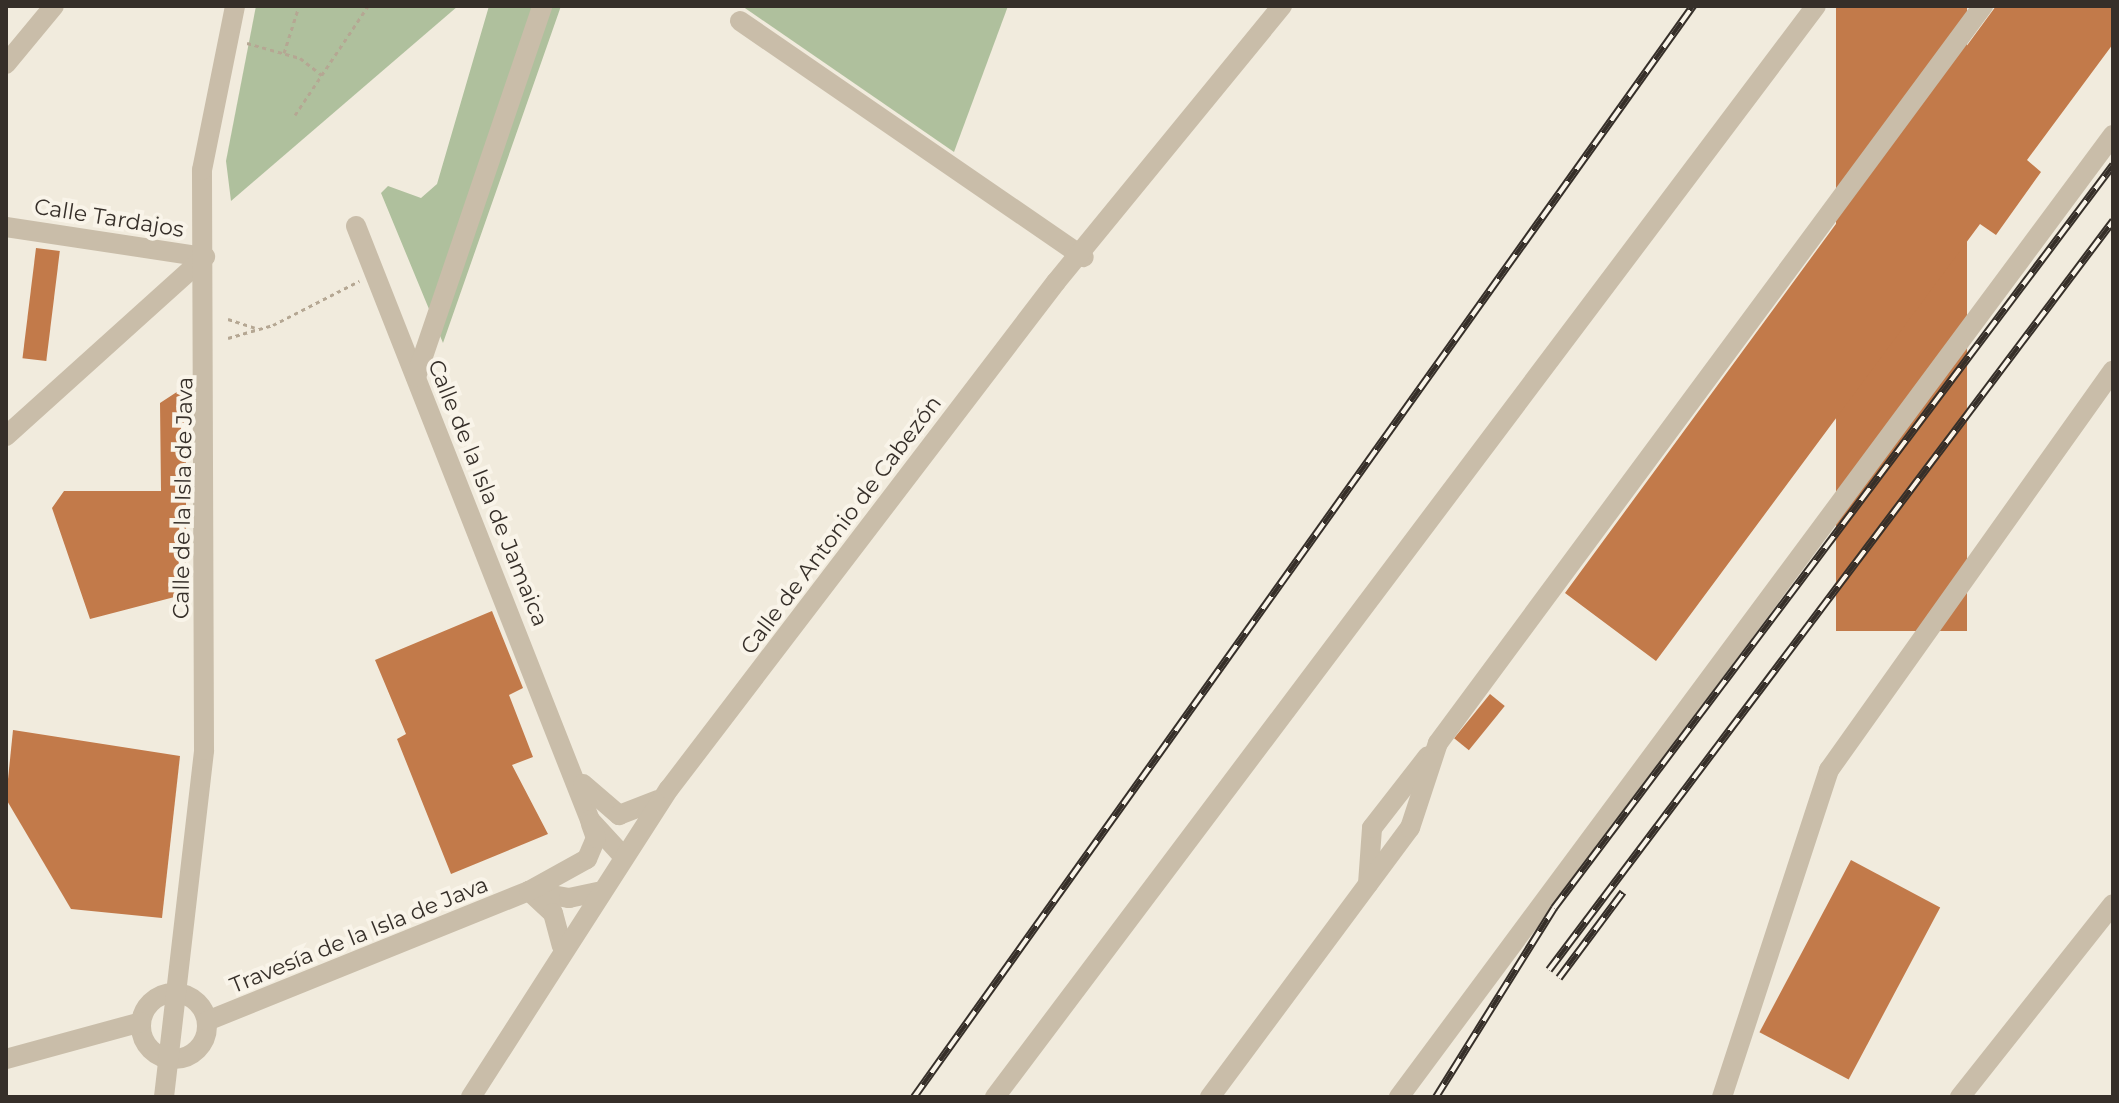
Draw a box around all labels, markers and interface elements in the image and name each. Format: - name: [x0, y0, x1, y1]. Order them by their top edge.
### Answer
- street label: Calle Tardajos: [32, 193, 186, 243]
- street label: Calle de la Isla de Jamaica: [422, 356, 554, 630]
- street label: Calle de la Isla de Java: [168, 377, 198, 619]
- street label: Calle de Antonio de Cabezón: [735, 391, 947, 659]
- street label: Travesía de la Isla de Java: [226, 871, 492, 999]

